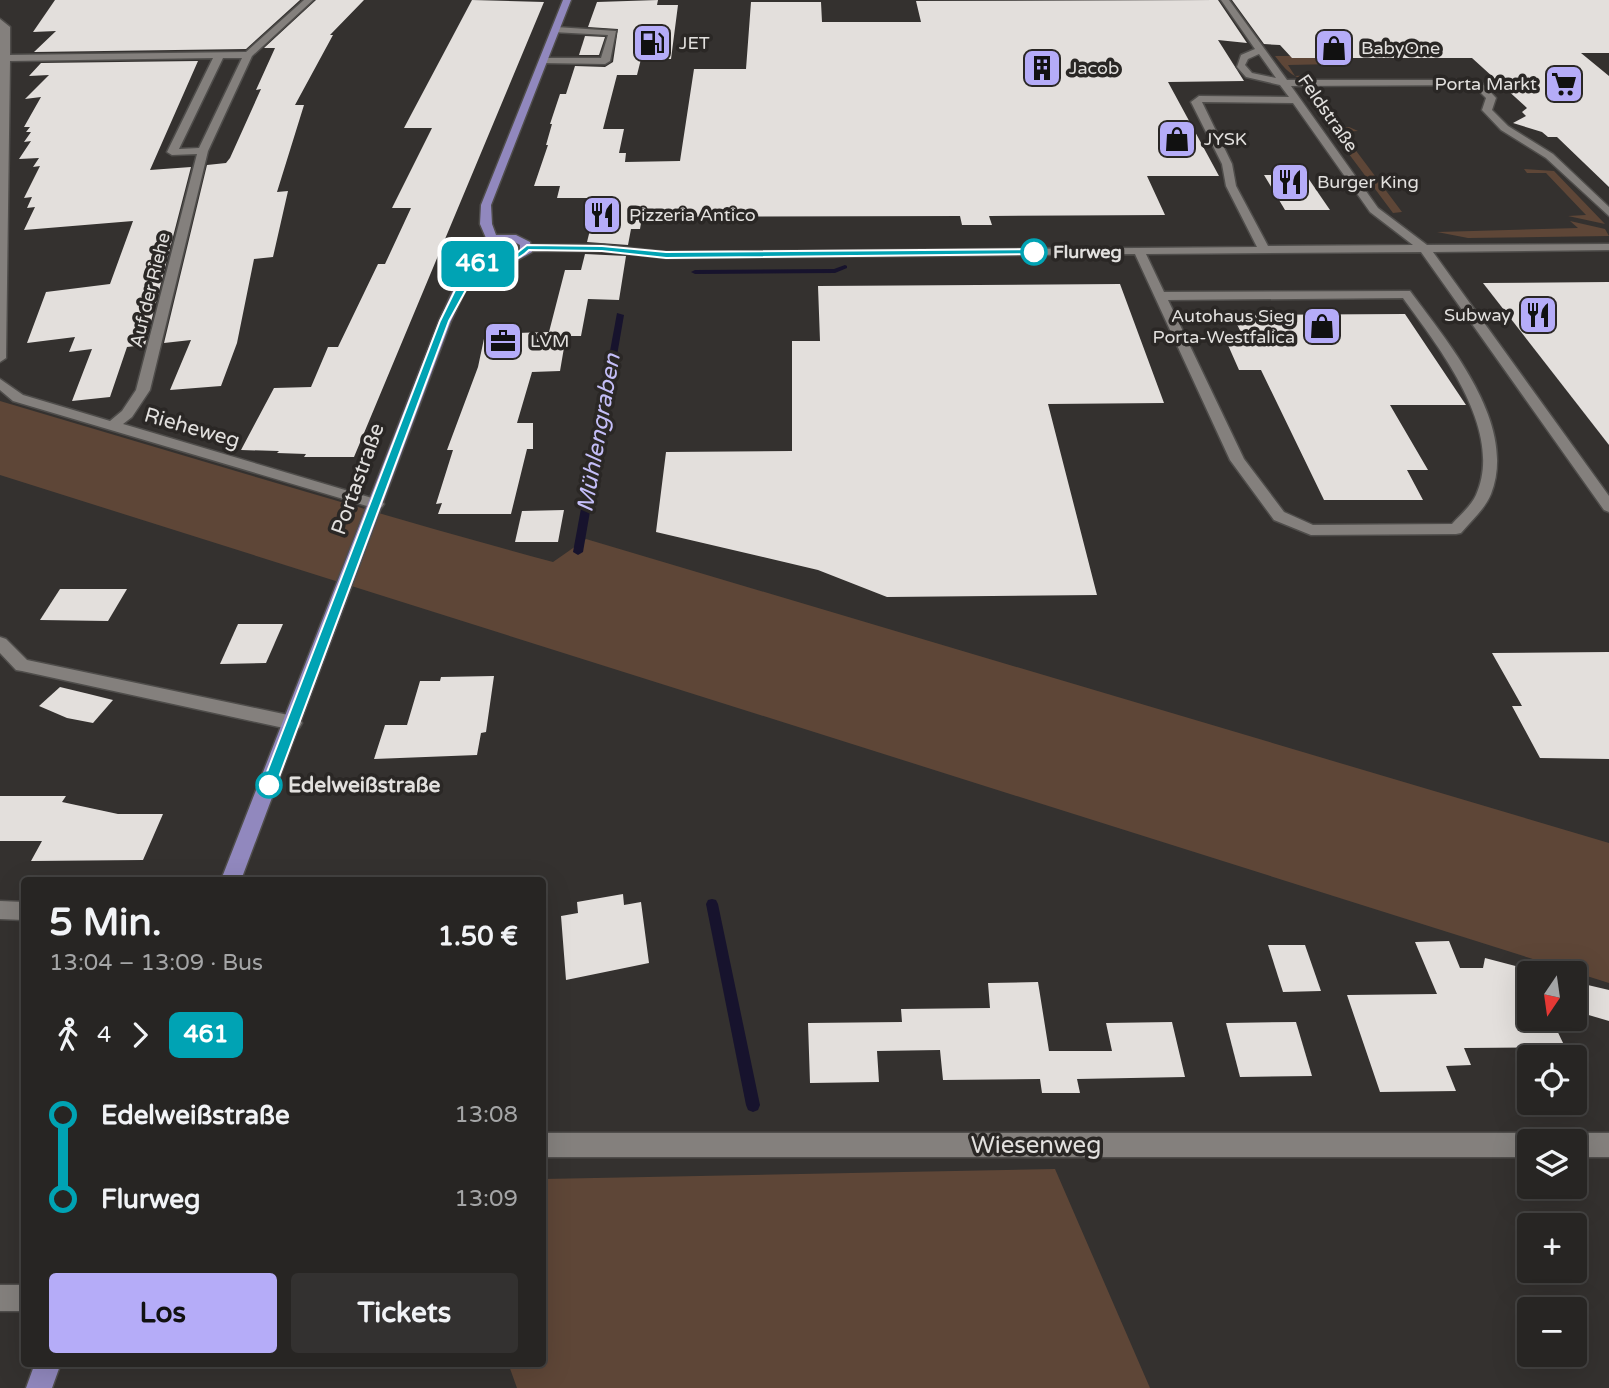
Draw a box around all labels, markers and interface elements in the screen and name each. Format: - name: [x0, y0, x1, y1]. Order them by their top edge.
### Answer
- fuel station icon: JET: [631, 22, 673, 64]
- shop icon: BabyOne: [1313, 27, 1355, 69]
- place label: JET: [679, 32, 710, 54]
- place label: BabyOne: [1361, 37, 1440, 59]
- building icon: Jacob: [1021, 47, 1063, 89]
- place label: Jacob: [1069, 57, 1119, 79]
- supermarket icon: Porta Markt: [1543, 63, 1585, 105]
- street label: Feldstraße: [1293, 70, 1363, 156]
- place label: Porta Markt: [1435, 73, 1537, 95]
- shop icon: JYSK: [1156, 118, 1198, 160]
- place label: JYSK: [1204, 128, 1247, 150]
- restaurant icon: Burger King: [1269, 161, 1311, 203]
- place label: Burger King: [1317, 171, 1419, 193]
- restaurant icon: Pizzeria Antico: [581, 194, 623, 236]
- place label: Pizzeria Antico: [629, 204, 756, 226]
- street label: Auf der Riehe: [125, 230, 175, 350]
- marker: Flurweg: [1021, 239, 1047, 265]
- line badge: 461: [438, 241, 518, 287]
- place label: Flurweg: [1053, 241, 1122, 263]
- text: 461: [455, 249, 501, 278]
- restaurant icon: Subway: [1517, 294, 1559, 336]
- place label: Subway: [1444, 304, 1511, 326]
- place label: Autohaus Sieg Porta-Westfalica: [1153, 305, 1295, 348]
- shop icon: Autohaus Sieg Porta-Westfalica: [1301, 305, 1343, 347]
- office icon: LVM: [482, 320, 524, 362]
- place label: LVM: [530, 330, 569, 352]
- water label: Mühlengraben: [571, 351, 627, 514]
- street label: Rieheweg: [141, 402, 243, 454]
- street label: Portastraße: [326, 420, 390, 538]
- marker: Edelweißstraße: [256, 772, 282, 798]
- place label: Edelweißstraße: [288, 773, 440, 798]
- text: 5 Min.: [49, 900, 162, 946]
- text: 1.50 €: [438, 921, 518, 952]
- text: 13:04 – 13:09 · Bus: [49, 949, 263, 977]
- north arrow: [1517, 961, 1587, 1031]
- map controls: [1517, 961, 1587, 1367]
- icon: walk: [49, 1016, 87, 1054]
- icon: forward: [121, 1016, 159, 1054]
- text: 461: [183, 1020, 229, 1049]
- text: 4: [97, 1021, 111, 1049]
- button: locate: [1517, 1045, 1587, 1115]
- text: Edelweißstraße: [101, 1100, 290, 1131]
- text: 13:08: [454, 1101, 518, 1129]
- button: layers: [1517, 1129, 1587, 1199]
- street label: Wiesenweg: [971, 1131, 1101, 1160]
- text: Flurweg: [101, 1184, 200, 1215]
- text: 13:09: [454, 1185, 518, 1213]
- button: +: [1517, 1213, 1587, 1283]
- button: Los: [49, 1273, 277, 1353]
- button: Tickets: [291, 1273, 518, 1353]
- button: −: [1517, 1297, 1587, 1367]

